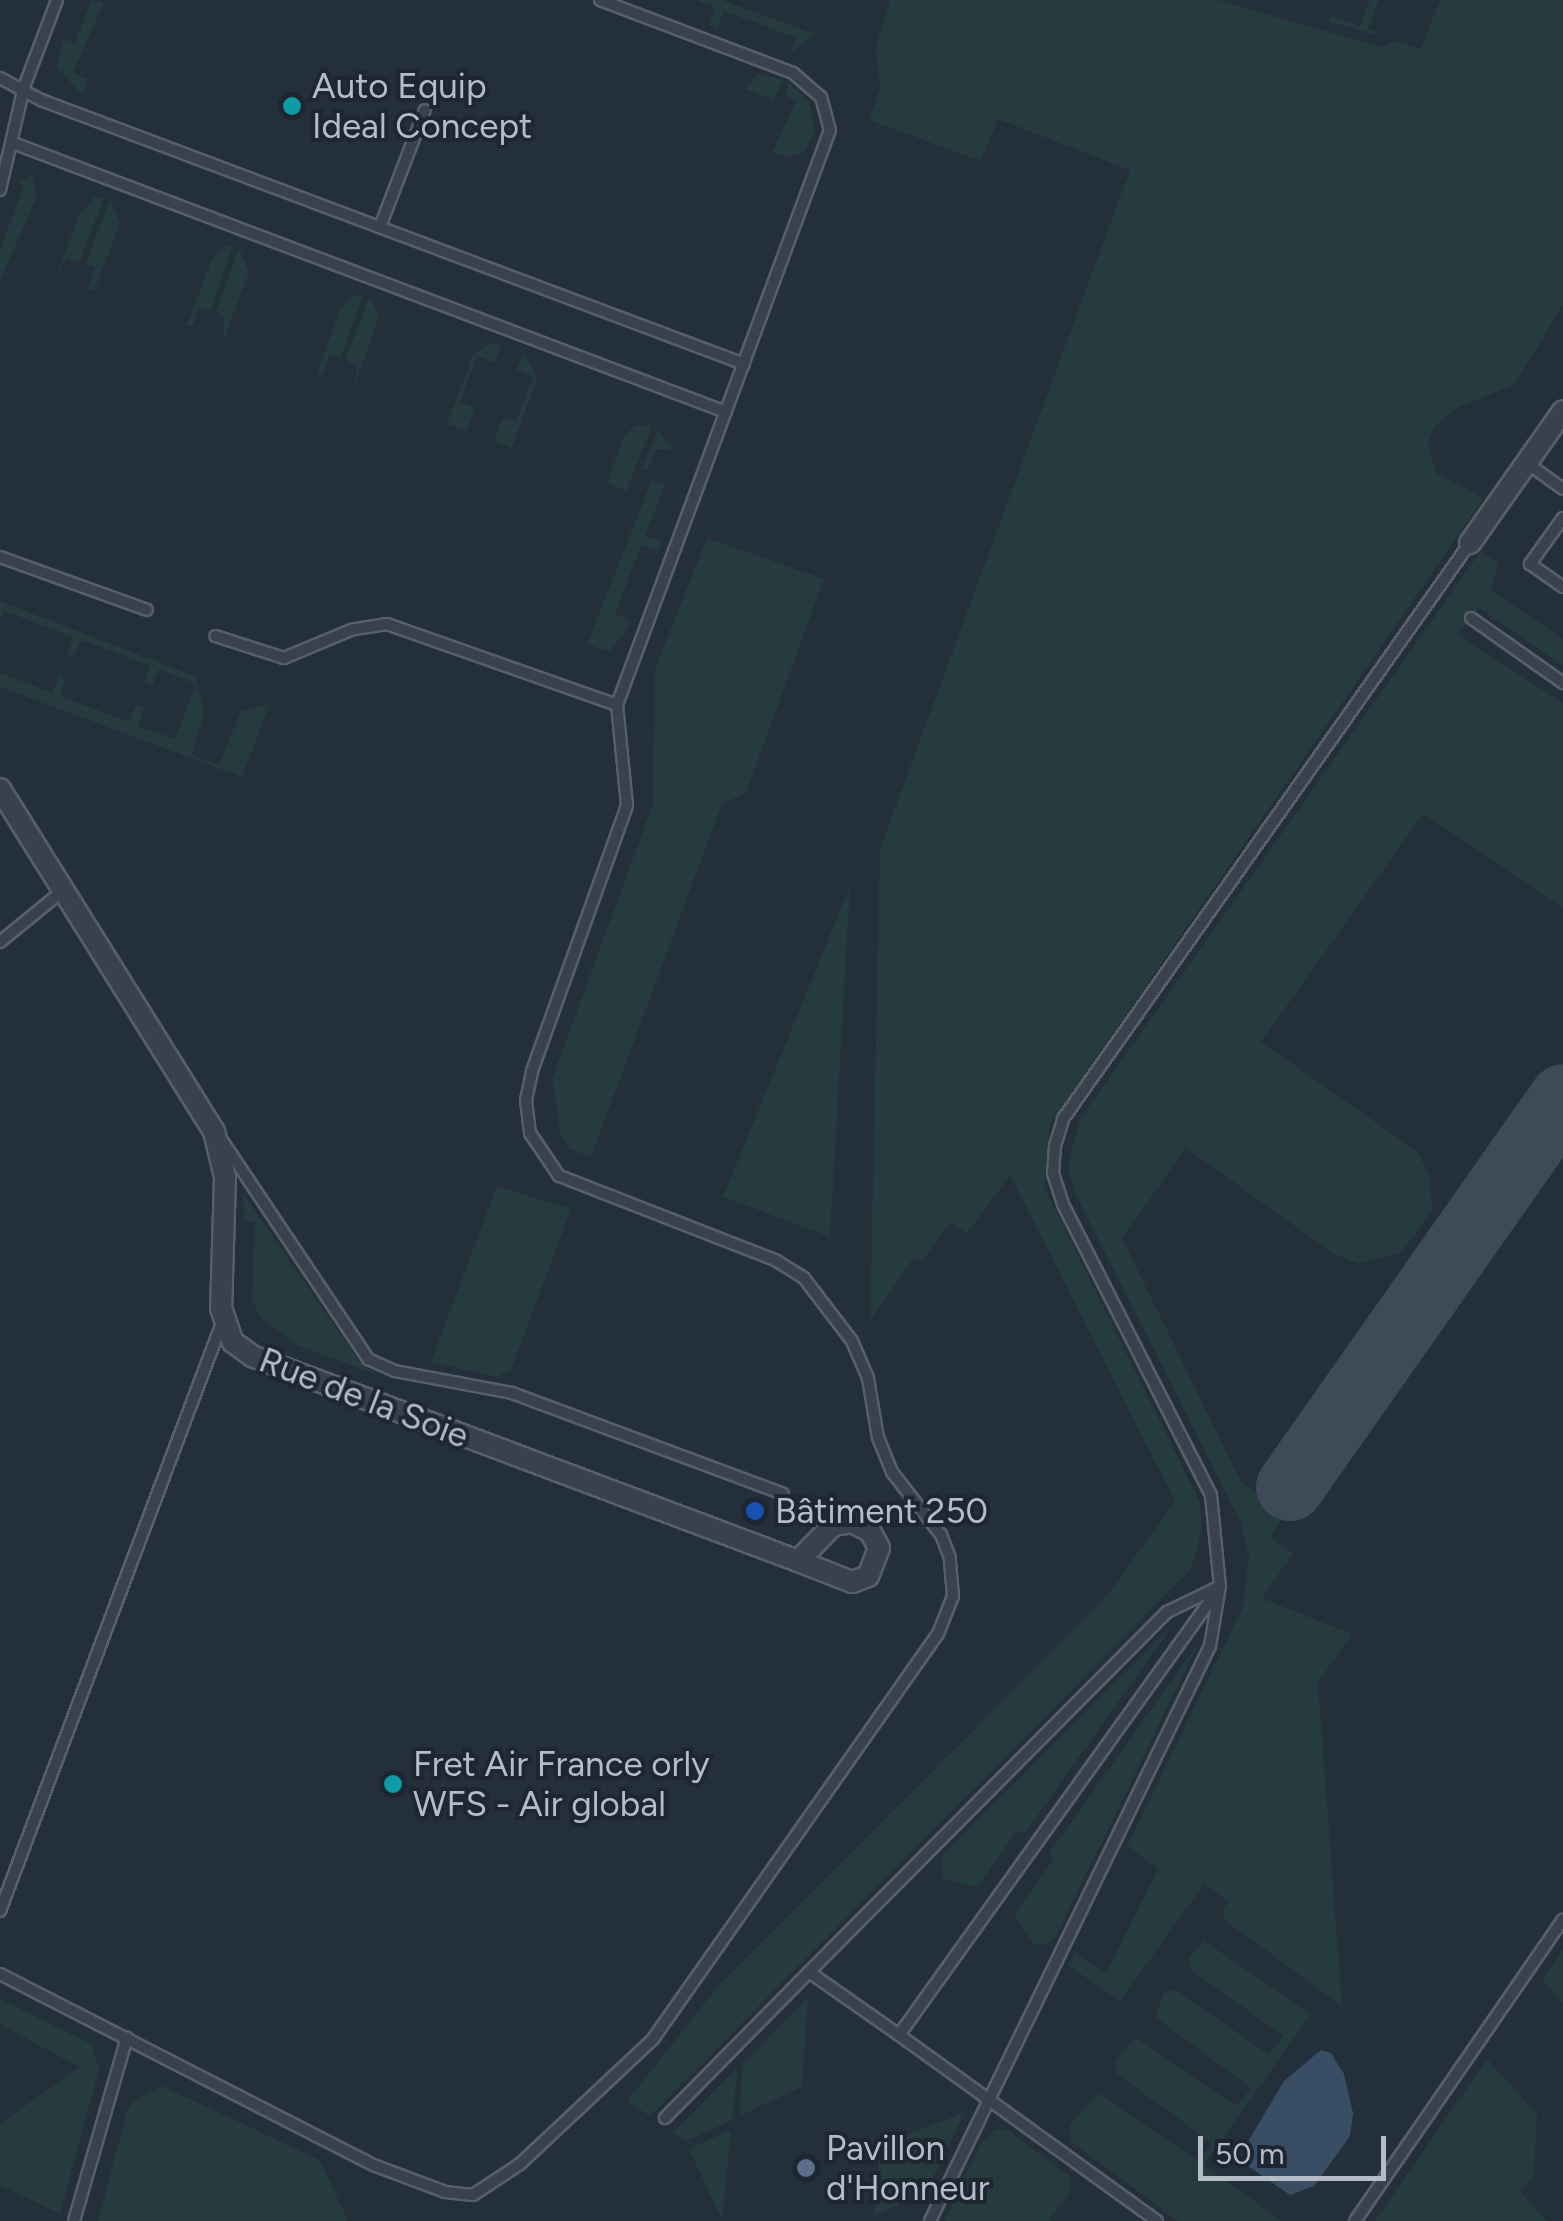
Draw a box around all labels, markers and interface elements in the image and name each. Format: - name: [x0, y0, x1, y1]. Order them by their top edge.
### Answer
- place label: Auto Equip Ideal Concept: [312, 65, 532, 147]
- marker: Auto Equip Ideal Concept: [281, 95, 303, 117]
- street label: Rue de la Soie: [253, 1339, 475, 1457]
- place label: Bâtiment 250: [775, 1490, 988, 1532]
- marker: Bâtiment 250: [744, 1500, 766, 1522]
- place label: Fret Air France orly WFS - Air global: [413, 1743, 710, 1825]
- marker: Fret Air France orly WFS - Air global: [382, 1773, 404, 1795]
- scale bar: [1203, 2116, 1390, 2178]
- place label: Pavillon d'Honneur: [826, 2127, 990, 2209]
- text: 50 m: [1215, 2135, 1284, 2172]
- marker: Pavillon d'Honneur: [795, 2157, 817, 2179]

